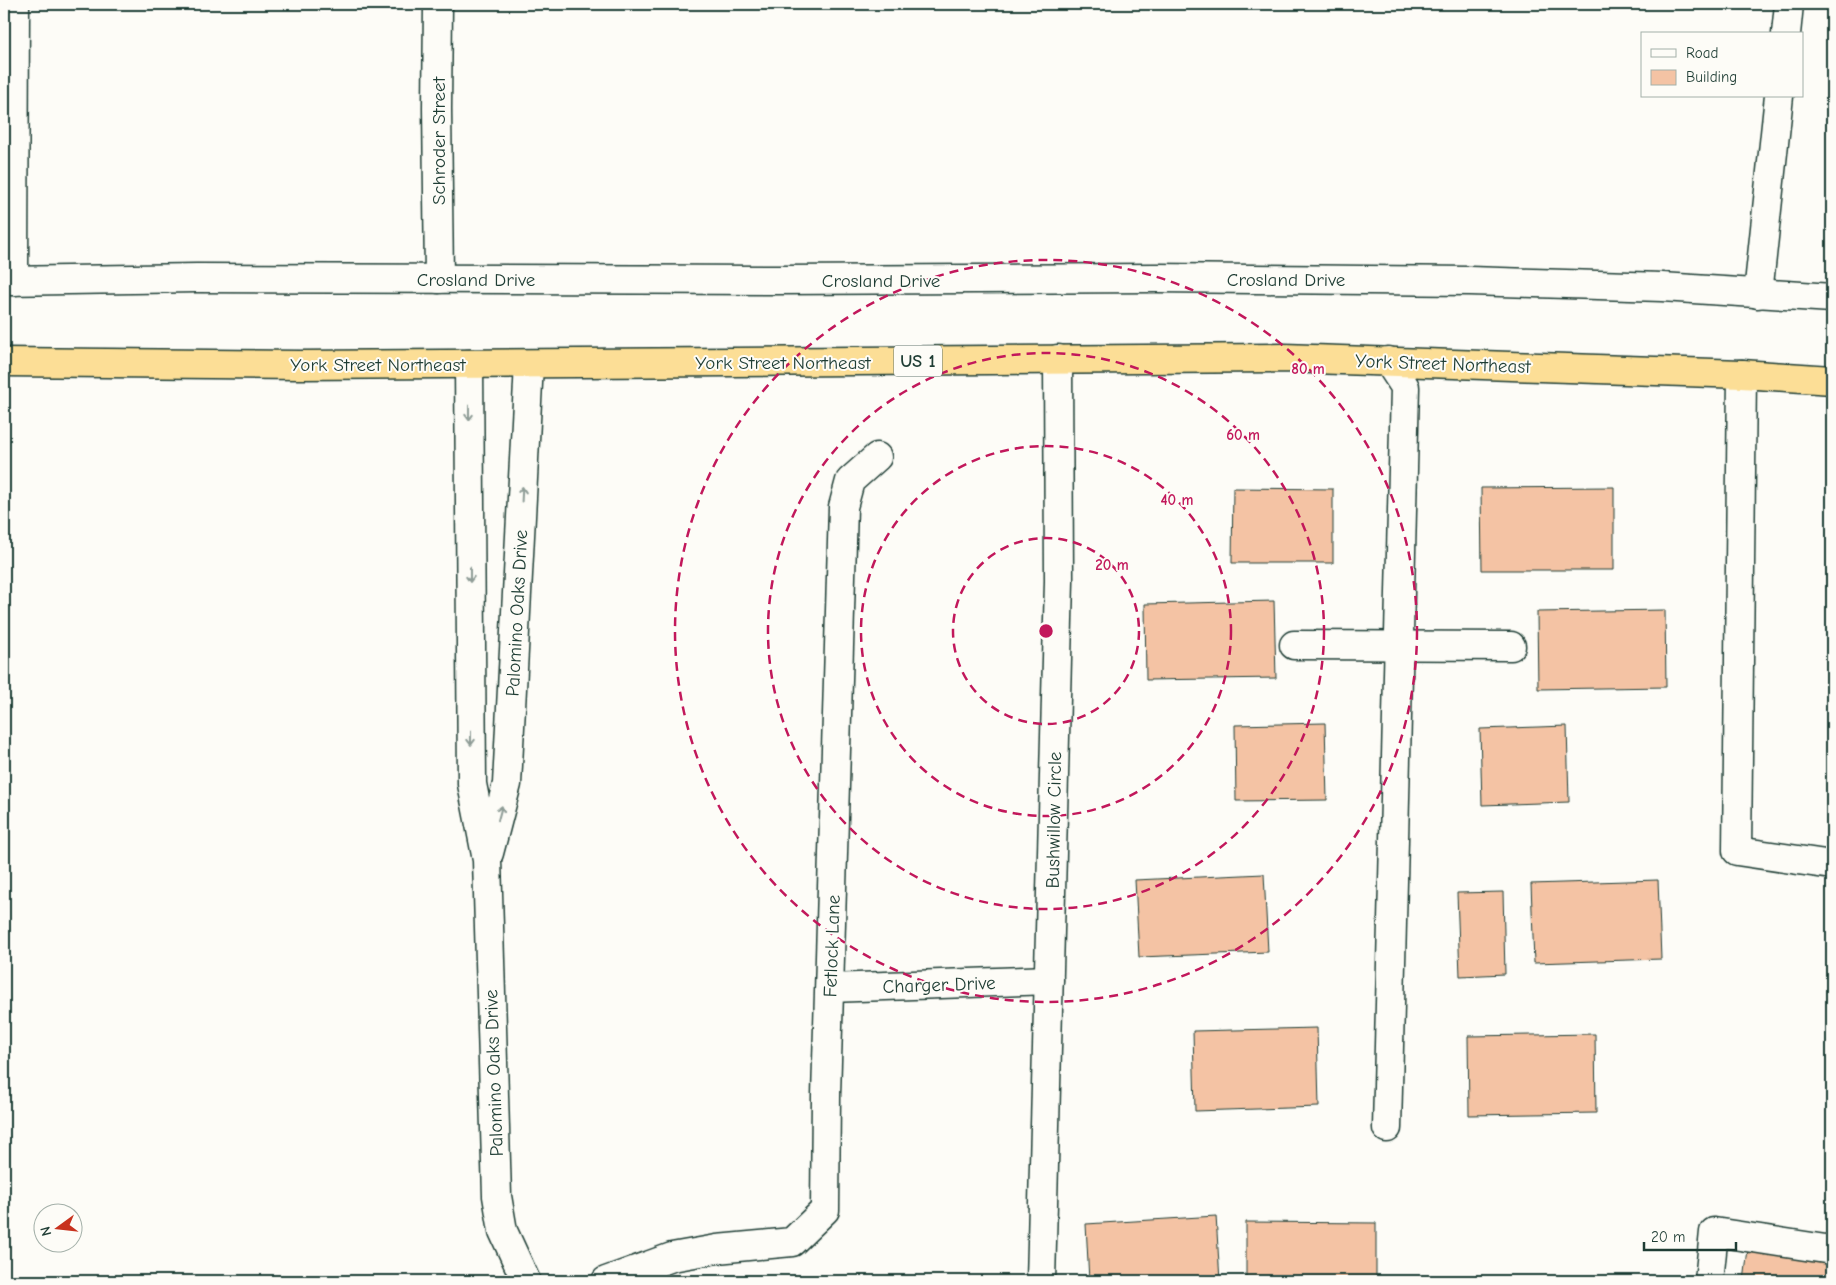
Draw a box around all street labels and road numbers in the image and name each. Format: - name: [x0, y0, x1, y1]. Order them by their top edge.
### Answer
- street label: Schroder Street: [428, 76, 450, 205]
- street label: Crosland Drive: [417, 269, 535, 291]
- street label: Crosland Drive: [1227, 269, 1345, 291]
- street label: Crosland Drive: [822, 270, 940, 292]
- road number: US 1: [894, 346, 942, 376]
- street label: York Street Northeast: [1355, 350, 1532, 378]
- street label: York Street Northeast: [695, 352, 871, 374]
- street label: York Street Northeast: [290, 354, 466, 376]
- street label: Palomino Oaks Drive: [502, 529, 532, 697]
- street label: Bushwillow Circle: [1042, 751, 1066, 889]
- street label: Fetlock Lane: [819, 894, 845, 998]
- street label: Charger Drive: [882, 972, 996, 998]
- street label: Palomino Oaks Drive: [480, 989, 508, 1157]

